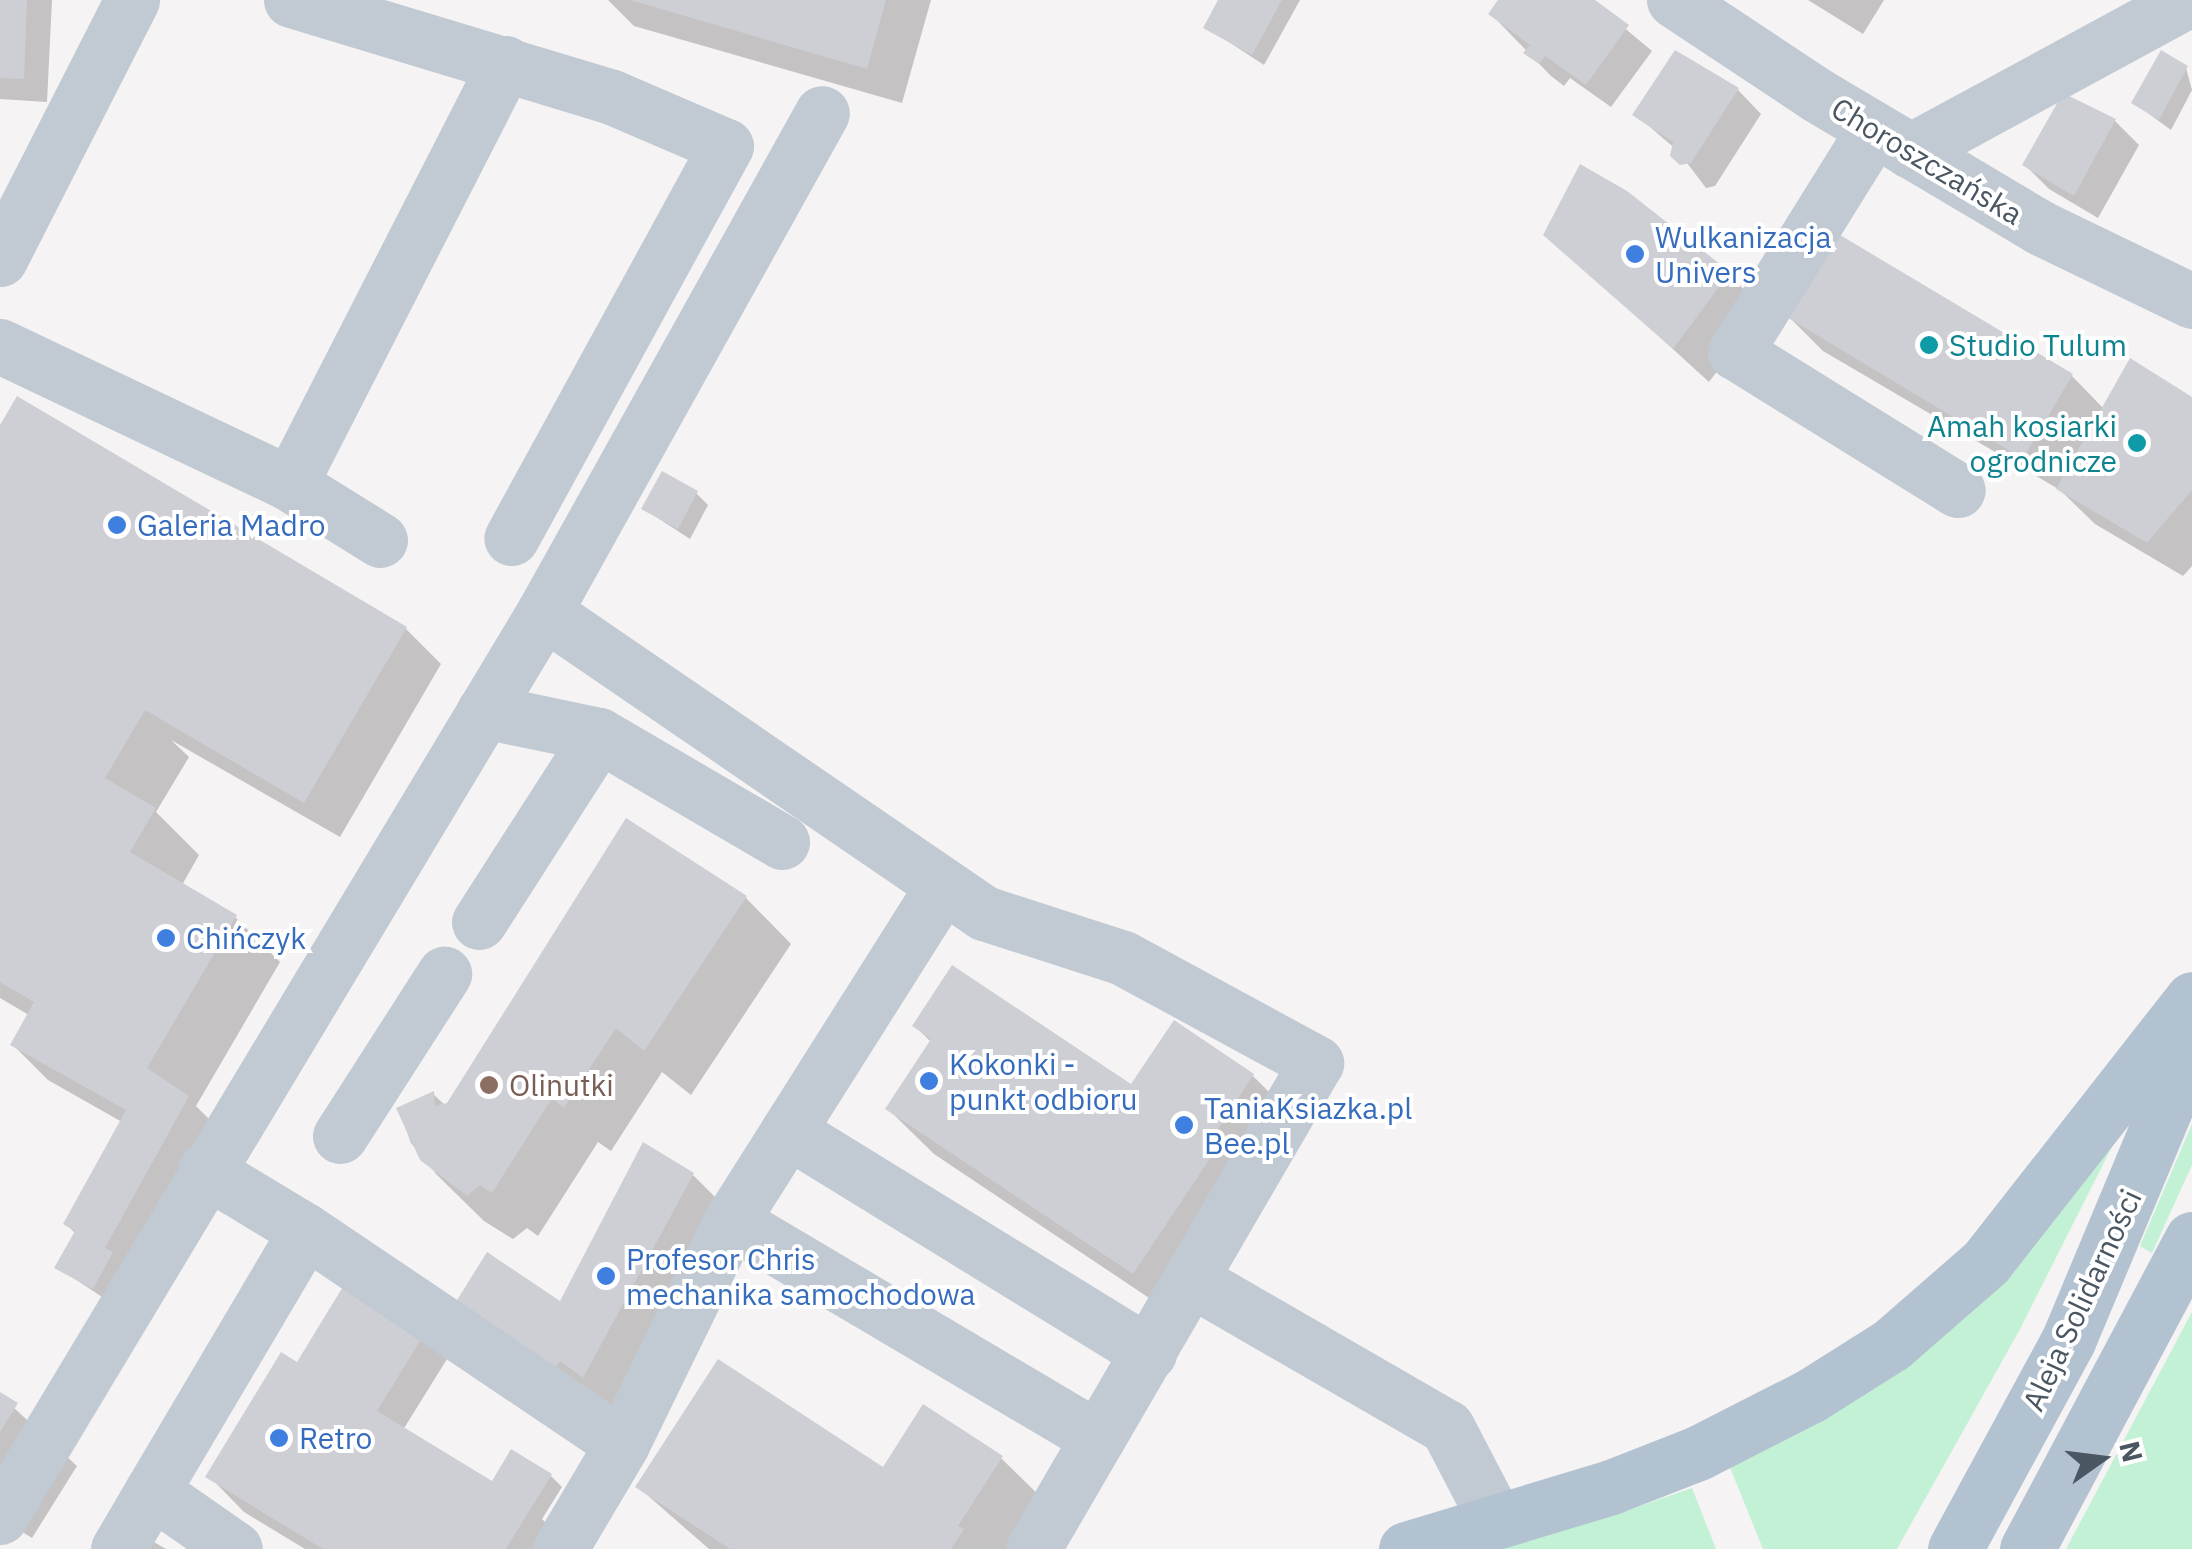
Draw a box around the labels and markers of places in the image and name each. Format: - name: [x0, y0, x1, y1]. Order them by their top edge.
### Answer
- place label: Wulkanizacja Univers: [1655, 219, 1832, 290]
- marker: Wulkanizacja Univers: [1624, 243, 1646, 265]
- place label: Studio Tulum: [1949, 327, 2127, 363]
- marker: Studio Tulum: [1918, 334, 1940, 356]
- place label: Amah kosiarki ogrodnicze: [1927, 408, 2117, 478]
- marker: Amah kosiarki ogrodnicze: [2126, 432, 2148, 454]
- place label: Galeria Madro: [137, 507, 326, 543]
- marker: Galeria Madro: [106, 514, 128, 536]
- place label: Chińczyk: [186, 920, 306, 956]
- marker: Chińczyk: [155, 927, 177, 949]
- place label: Kokonki - punkt odbioru: [949, 1046, 1138, 1116]
- place label: Olinutki: [509, 1067, 614, 1103]
- marker: Kokonki - punkt odbioru: [918, 1070, 940, 1092]
- marker: Olinutki: [478, 1074, 500, 1096]
- place label: TaniaKsiazka.pl Bee.pl: [1204, 1090, 1412, 1160]
- marker: TaniaKsiazka.pl Bee.pl: [1173, 1114, 1195, 1136]
- place label: Profesor Chris mechanika samochodowa: [626, 1241, 975, 1312]
- marker: Profesor Chris mechanika samochodowa: [595, 1265, 617, 1287]
- place label: Retro: [299, 1420, 372, 1456]
- marker: Retro: [268, 1427, 290, 1449]

